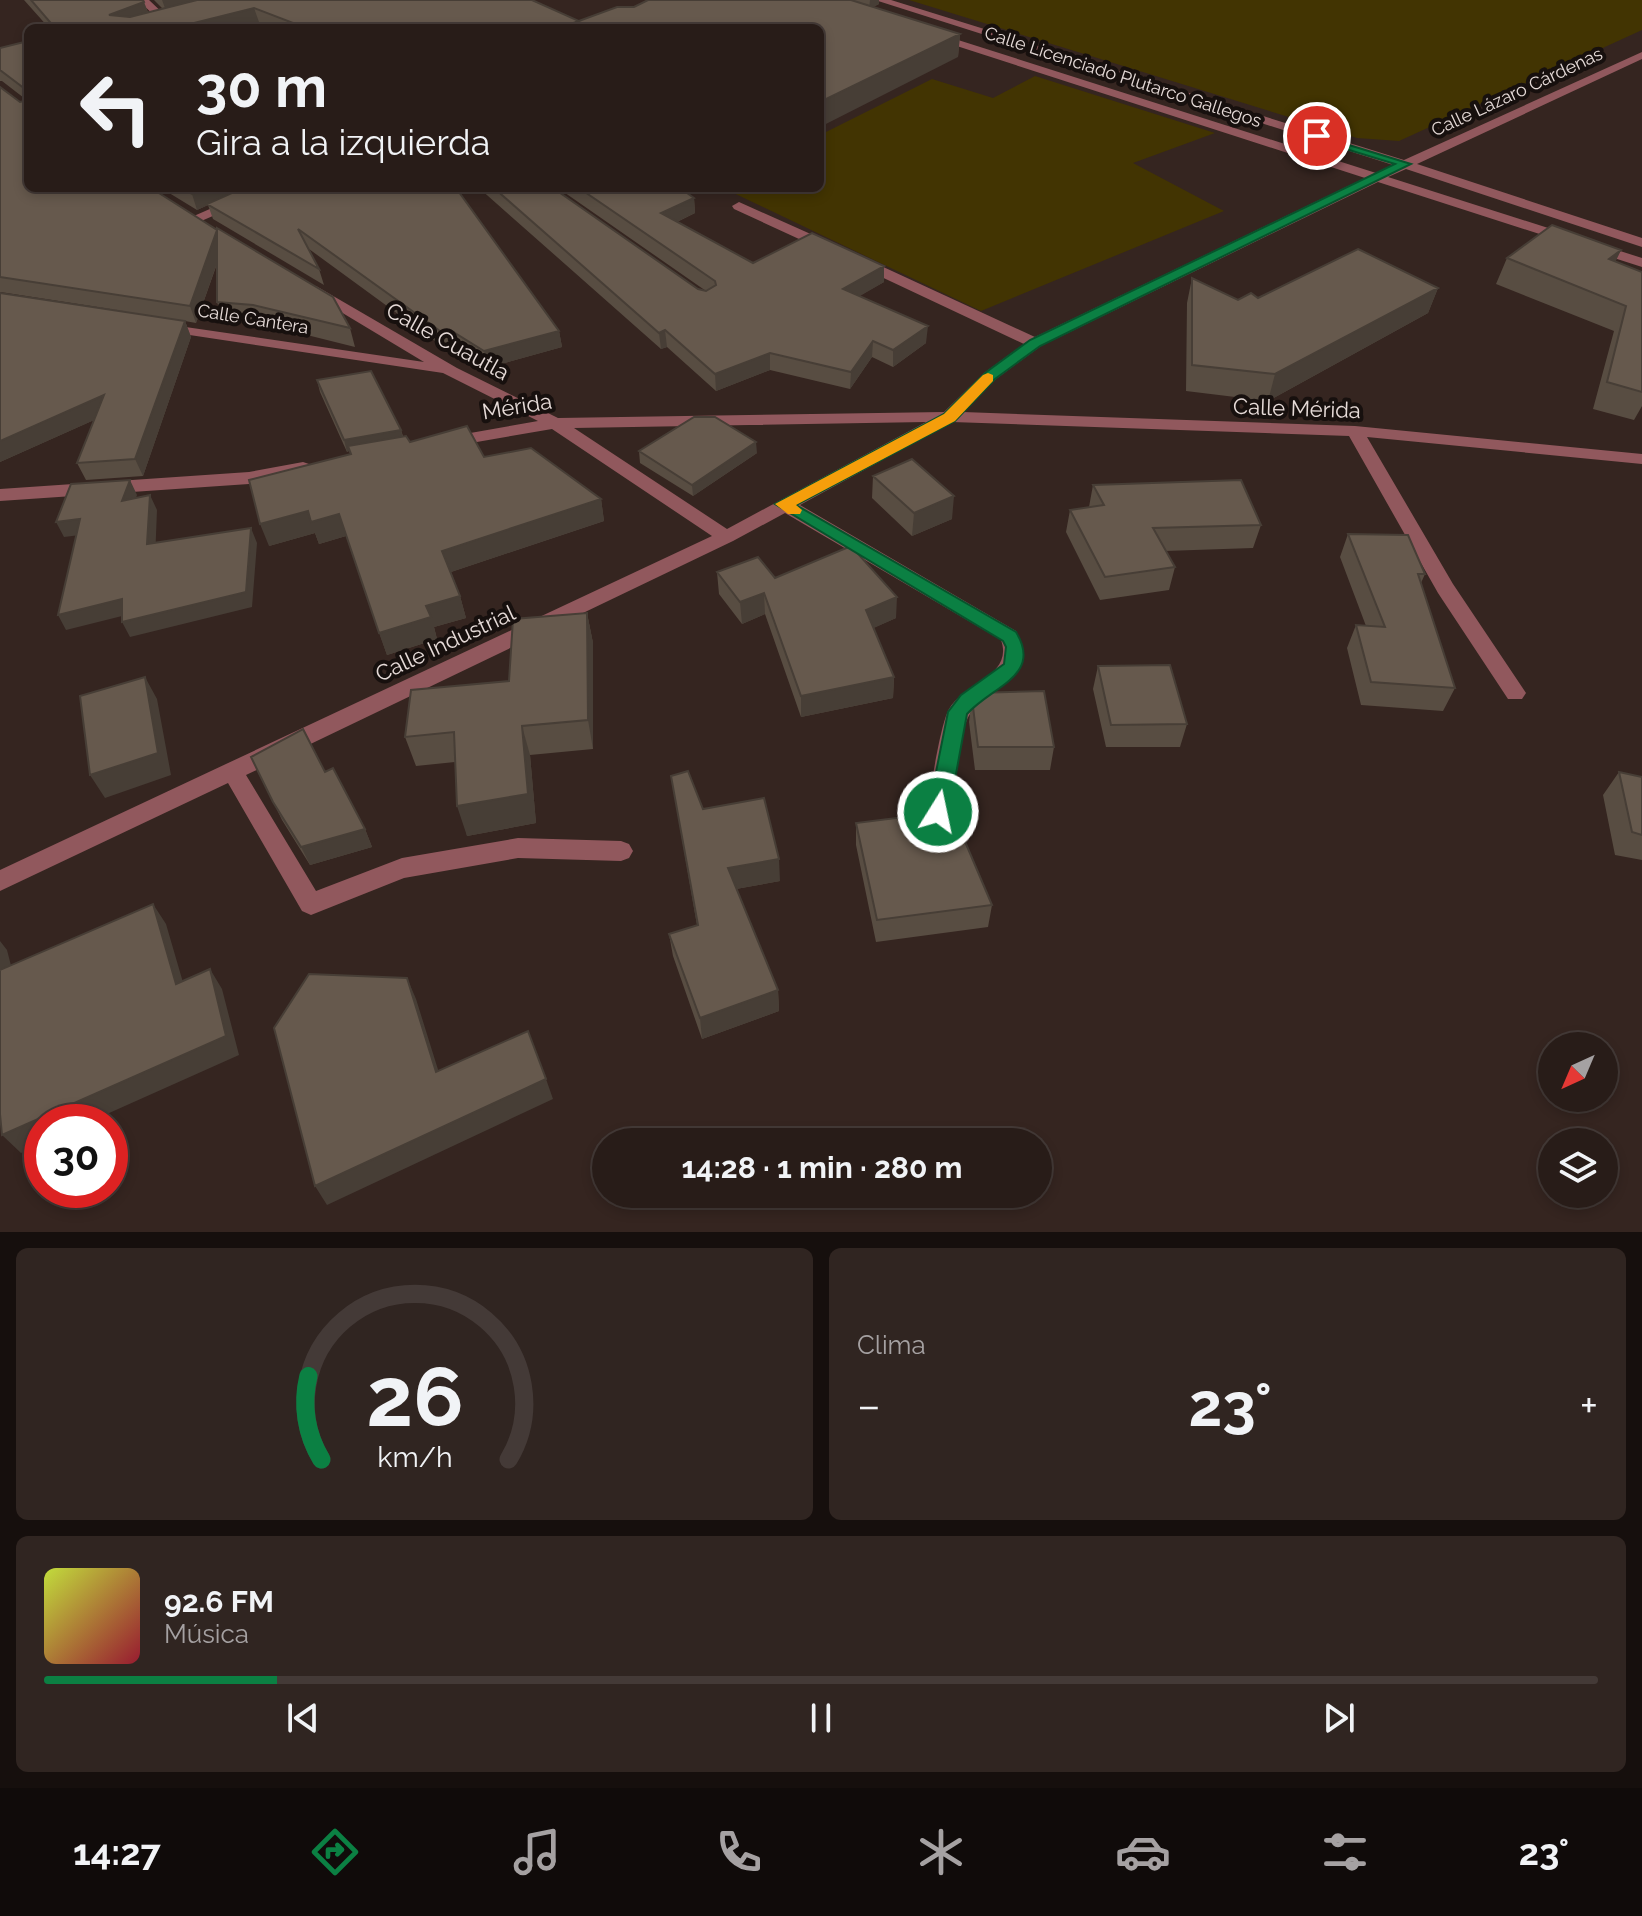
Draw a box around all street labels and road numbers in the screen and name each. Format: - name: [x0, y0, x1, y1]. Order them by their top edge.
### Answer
- street label: Calle Licenciado Plutarco Gallegos: [982, 22, 1264, 131]
- street label: Calle Lázaro Cárdenas: [1428, 43, 1606, 140]
- street label: Calle Cuautla: [382, 297, 514, 385]
- street label: Calle Cantera: [196, 299, 310, 338]
- street label: Mérida: [480, 388, 554, 424]
- street label: Calle Mérida: [1233, 393, 1361, 423]
- street label: Calle Industrial: [371, 599, 519, 687]

